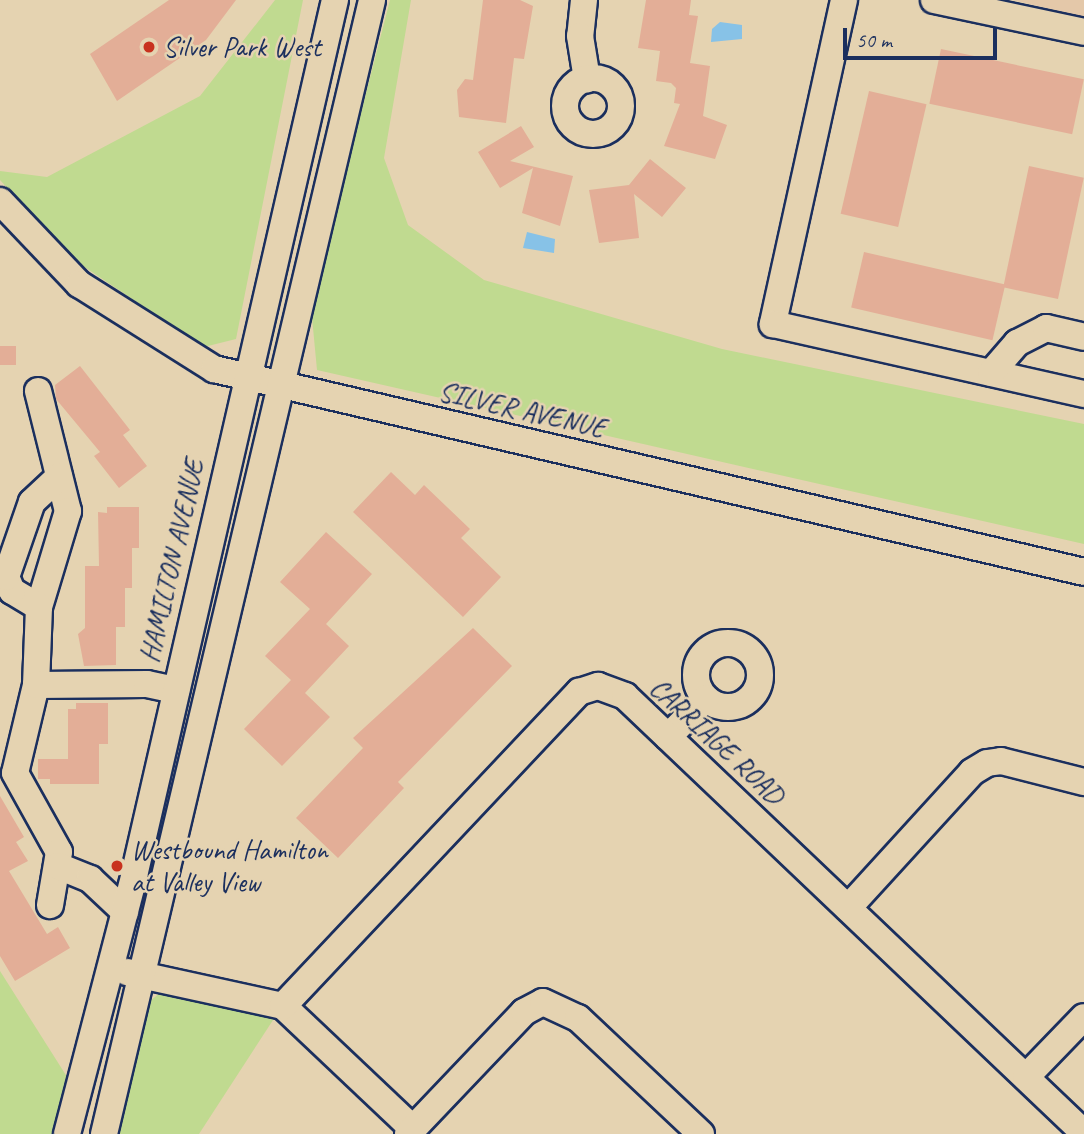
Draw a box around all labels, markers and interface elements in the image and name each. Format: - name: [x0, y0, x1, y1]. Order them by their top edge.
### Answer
- scale bar: [846, 14, 1000, 58]
- text: 50 m: [856, 27, 892, 53]
- place label: Silver Park West: [163, 30, 322, 64]
- marker: Silver Park West: [141, 39, 157, 55]
- street label: SILVER AVENUE: [435, 374, 609, 446]
- street label: HAMILTON AVENUE: [133, 457, 211, 665]
- street label: CARRIAGE ROAD: [642, 670, 792, 812]
- place label: Westbound Hamilton at Valley View: [131, 833, 328, 899]
- marker: Westbound Hamilton at Valley View: [109, 858, 125, 874]

